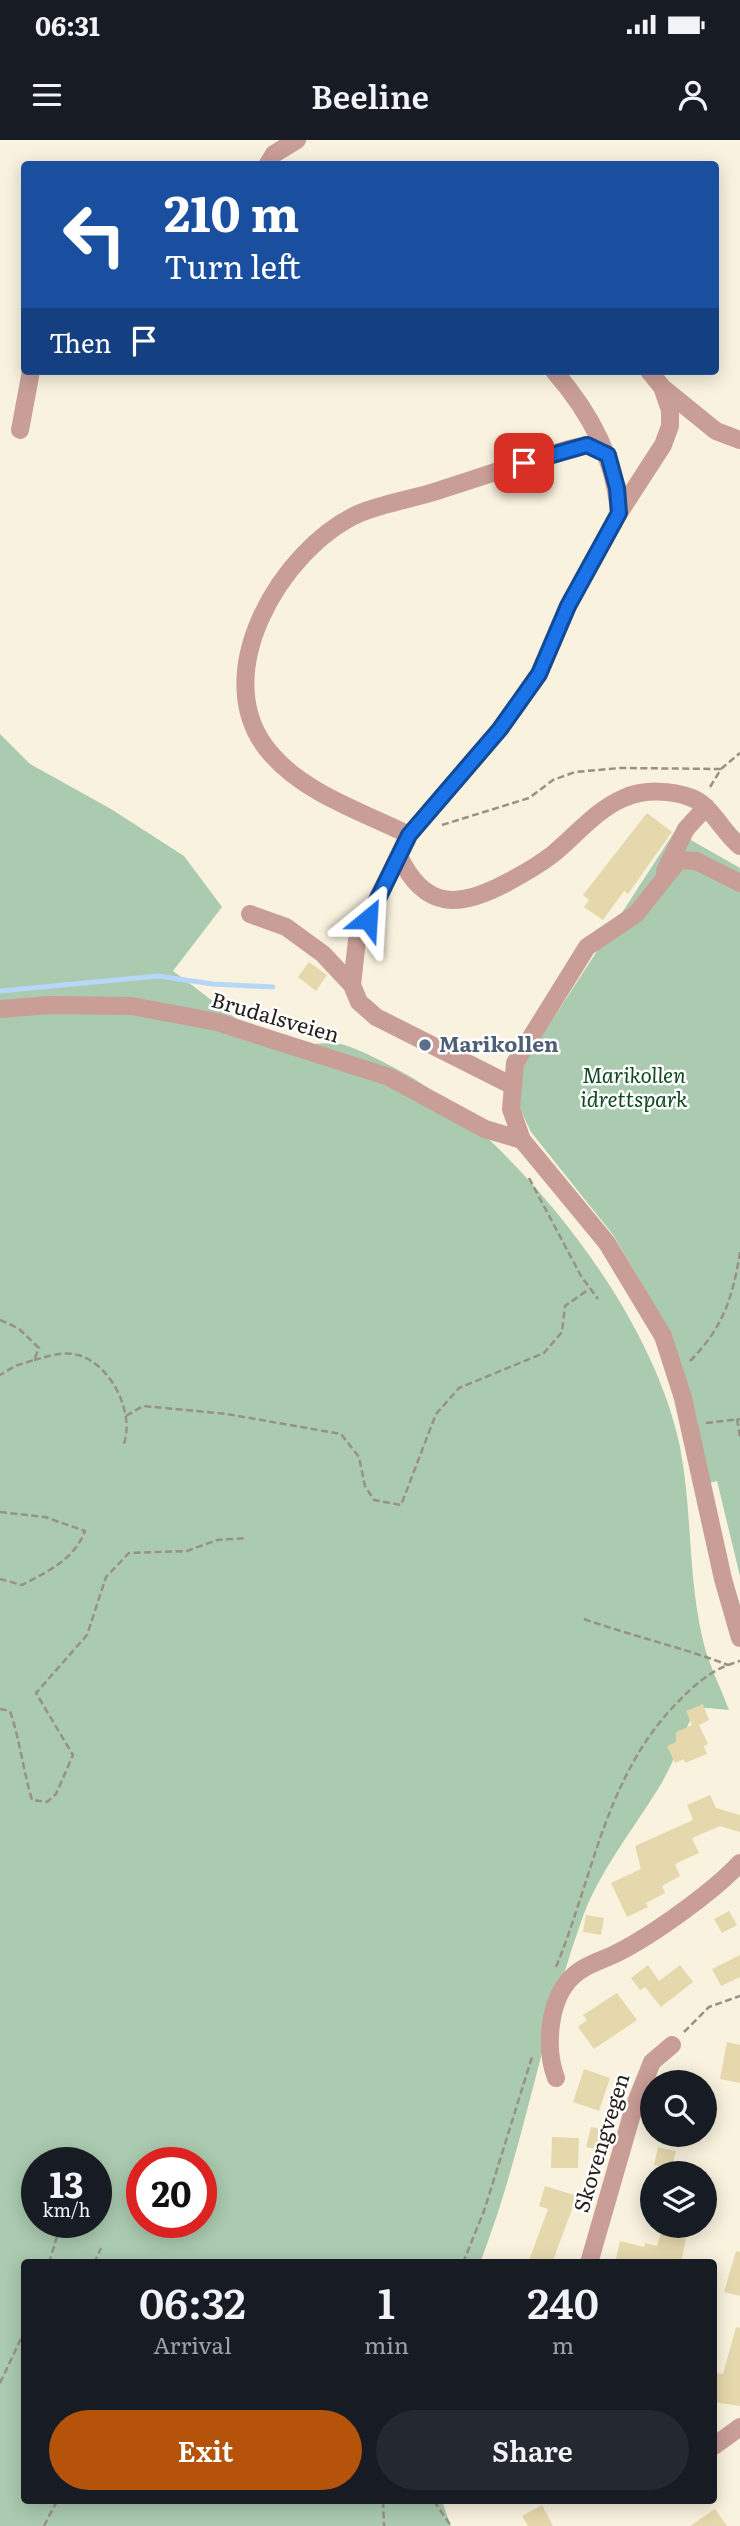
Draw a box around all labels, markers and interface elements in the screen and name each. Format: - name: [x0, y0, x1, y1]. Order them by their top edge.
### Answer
- text: 06:31: [35, 5, 100, 44]
- text: Beeline: [311, 71, 429, 119]
- icon: menu: [28, 76, 66, 114]
- icon: person: [674, 76, 712, 114]
- text: 210 m: [164, 174, 299, 247]
- icon: left: [49, 189, 140, 280]
- text: Turn left: [164, 241, 301, 289]
- text: Then: [49, 322, 111, 361]
- icon: arrive: [125, 322, 163, 360]
- pin: [494, 433, 554, 493]
- icon: arrive: [505, 444, 543, 482]
- position arrow: [331, 882, 405, 956]
- street label: Brudalsveien: [208, 983, 343, 1049]
- place label: Marikollen: [439, 1027, 559, 1058]
- marker: Marikollen: [417, 1037, 433, 1053]
- park label: Marikollen idrettspark: [581, 1058, 688, 1113]
- street label: Skovengvegen: [564, 2069, 636, 2216]
- map controls: [640, 2070, 717, 2238]
- button: search: [640, 2070, 717, 2147]
- speed limit sign: 20: [126, 2147, 217, 2238]
- text: 13: [49, 2157, 84, 2209]
- button: layers: [640, 2161, 717, 2238]
- text: km/h: [43, 2196, 90, 2223]
- text: 06:32: [139, 2270, 246, 2332]
- text: 1: [378, 2270, 395, 2332]
- text: 240: [527, 2270, 599, 2332]
- text: Arrival: [153, 2327, 232, 2361]
- text: min: [364, 2327, 409, 2361]
- text: m: [552, 2327, 574, 2361]
- button: Exit: [49, 2410, 362, 2490]
- button: Share: [376, 2410, 689, 2490]

